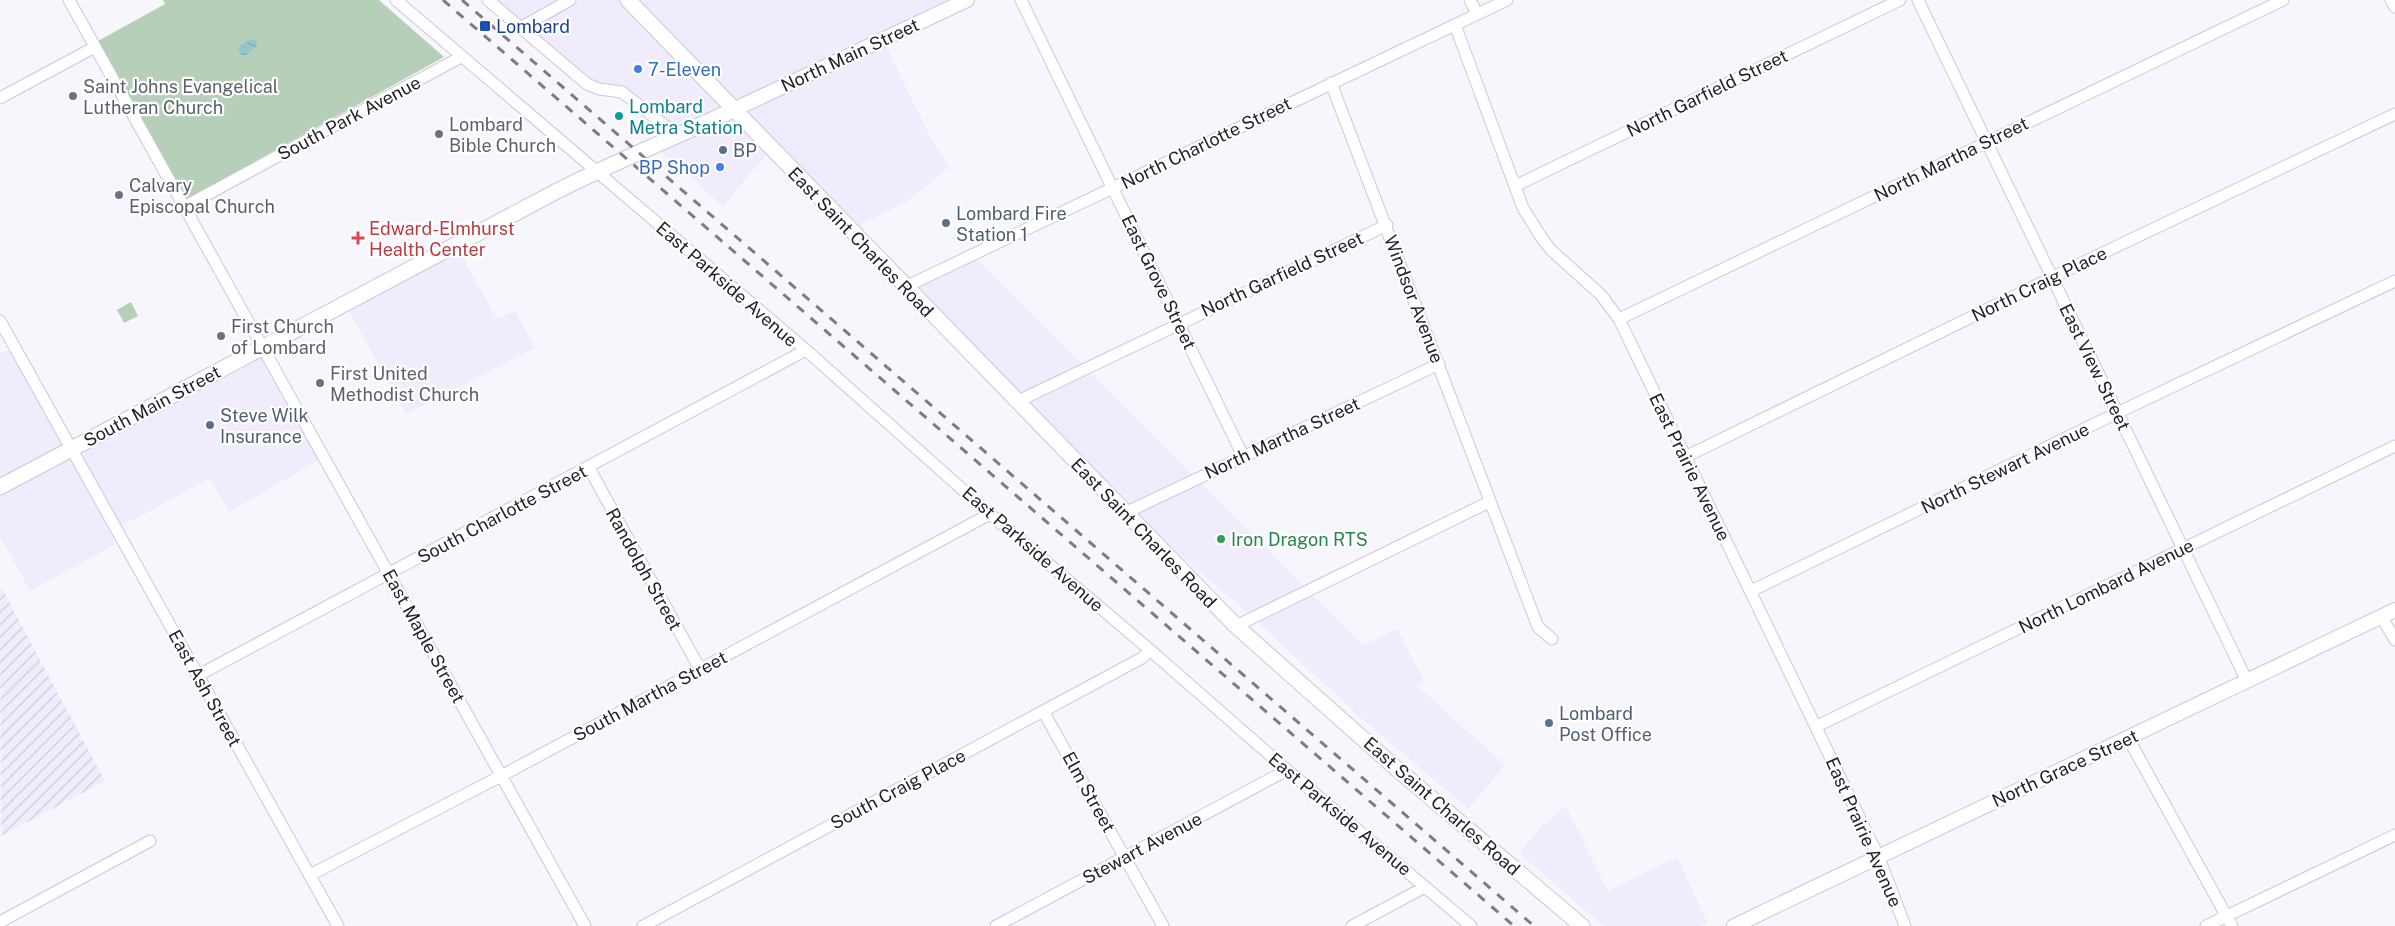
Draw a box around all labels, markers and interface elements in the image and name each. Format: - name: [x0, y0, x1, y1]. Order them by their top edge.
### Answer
- street label: North Main Street: [778, 14, 922, 96]
- place label: Lombard: [496, 16, 570, 37]
- marker: Lombard: [478, 19, 492, 33]
- street label: North Garfield Street: [1623, 45, 1791, 141]
- place label: 7-Eleven: [648, 59, 721, 80]
- marker: 7-Eleven: [632, 63, 644, 75]
- street label: South Park Avenue: [274, 71, 424, 165]
- place label: Saint Johns Evangelical Lutheran Church: [83, 76, 278, 118]
- marker: Saint Johns Evangelical Lutheran Church: [67, 90, 79, 102]
- street label: North Charlotte Street: [1118, 93, 1294, 193]
- place label: Lombard Metra Station: [629, 96, 743, 138]
- marker: Lombard Metra Station: [613, 110, 625, 122]
- street label: North Martha Street: [1870, 113, 2032, 205]
- place label: Lombard Bible Church: [449, 114, 556, 156]
- marker: Lombard Bible Church: [433, 128, 445, 140]
- place label: BP: [733, 140, 757, 161]
- marker: BP: [717, 144, 729, 156]
- place label: BP Shop: [639, 157, 710, 178]
- marker: BP Shop: [714, 161, 726, 173]
- street label: East Saint Charles Road: [784, 163, 938, 321]
- place label: Calvary Episcopal Church: [129, 175, 275, 217]
- marker: Calvary Episcopal Church: [113, 189, 125, 201]
- place label: Lombard Fire Station 1: [956, 203, 1067, 245]
- street label: East Grove Street: [1117, 211, 1201, 353]
- street label: East Parkside Avenue: [652, 217, 802, 351]
- marker: Lombard Fire Station 1: [940, 217, 952, 229]
- place label: Edward-Elmhurst Health Center: [369, 218, 515, 260]
- street label: North Garfield Street: [1198, 227, 1366, 321]
- marker: Edward-Elmhurst Health Center: [351, 231, 365, 245]
- street label: Windsor Avenue: [1380, 232, 1448, 366]
- street label: North Craig Place: [1968, 242, 2110, 326]
- street label: East View Street: [2055, 300, 2135, 434]
- place label: First Church of Lombard: [231, 316, 334, 358]
- marker: First Church of Lombard: [215, 330, 227, 342]
- street label: South Main Street: [80, 361, 224, 451]
- place label: First United Methodist Church: [330, 363, 479, 405]
- marker: First United Methodist Church: [314, 377, 326, 389]
- street label: East Prairie Avenue: [1645, 390, 1735, 544]
- street label: North Martha Street: [1201, 393, 1363, 483]
- place label: Steve Wilk Insurance: [220, 405, 309, 447]
- street label: North Stewart Avenue: [1918, 418, 2092, 518]
- marker: Steve Wilk Insurance: [204, 419, 216, 431]
- street label: East Saint Charles Road: [1067, 454, 1221, 612]
- street label: South Charlotte Street: [414, 460, 590, 568]
- street label: East Parkside Avenue: [958, 482, 1108, 616]
- street label: Randolph Street: [602, 504, 686, 634]
- place label: Iron Dragon RTS: [1231, 529, 1368, 550]
- marker: Iron Dragon RTS: [1215, 533, 1227, 545]
- street label: North Lombard Avenue: [2015, 534, 2197, 638]
- street label: East Maple Street: [379, 565, 469, 707]
- street label: East Ash Street: [164, 626, 246, 750]
- street label: South Martha Street: [569, 647, 731, 745]
- place label: Lombard Post Office: [1559, 703, 1652, 745]
- marker: Lombard Post Office: [1543, 717, 1555, 729]
- street label: North Grace Street: [1989, 725, 2141, 811]
- street label: East Saint Charles Road: [1360, 732, 1524, 880]
- street label: South Craig Place: [827, 744, 969, 834]
- street label: Elm Street: [1058, 748, 1120, 836]
- street label: East Parkside Avenue: [1264, 748, 1416, 880]
- street label: East Prairie Avenue: [1822, 754, 1906, 910]
- street label: Stewart Avenue: [1079, 808, 1205, 888]

